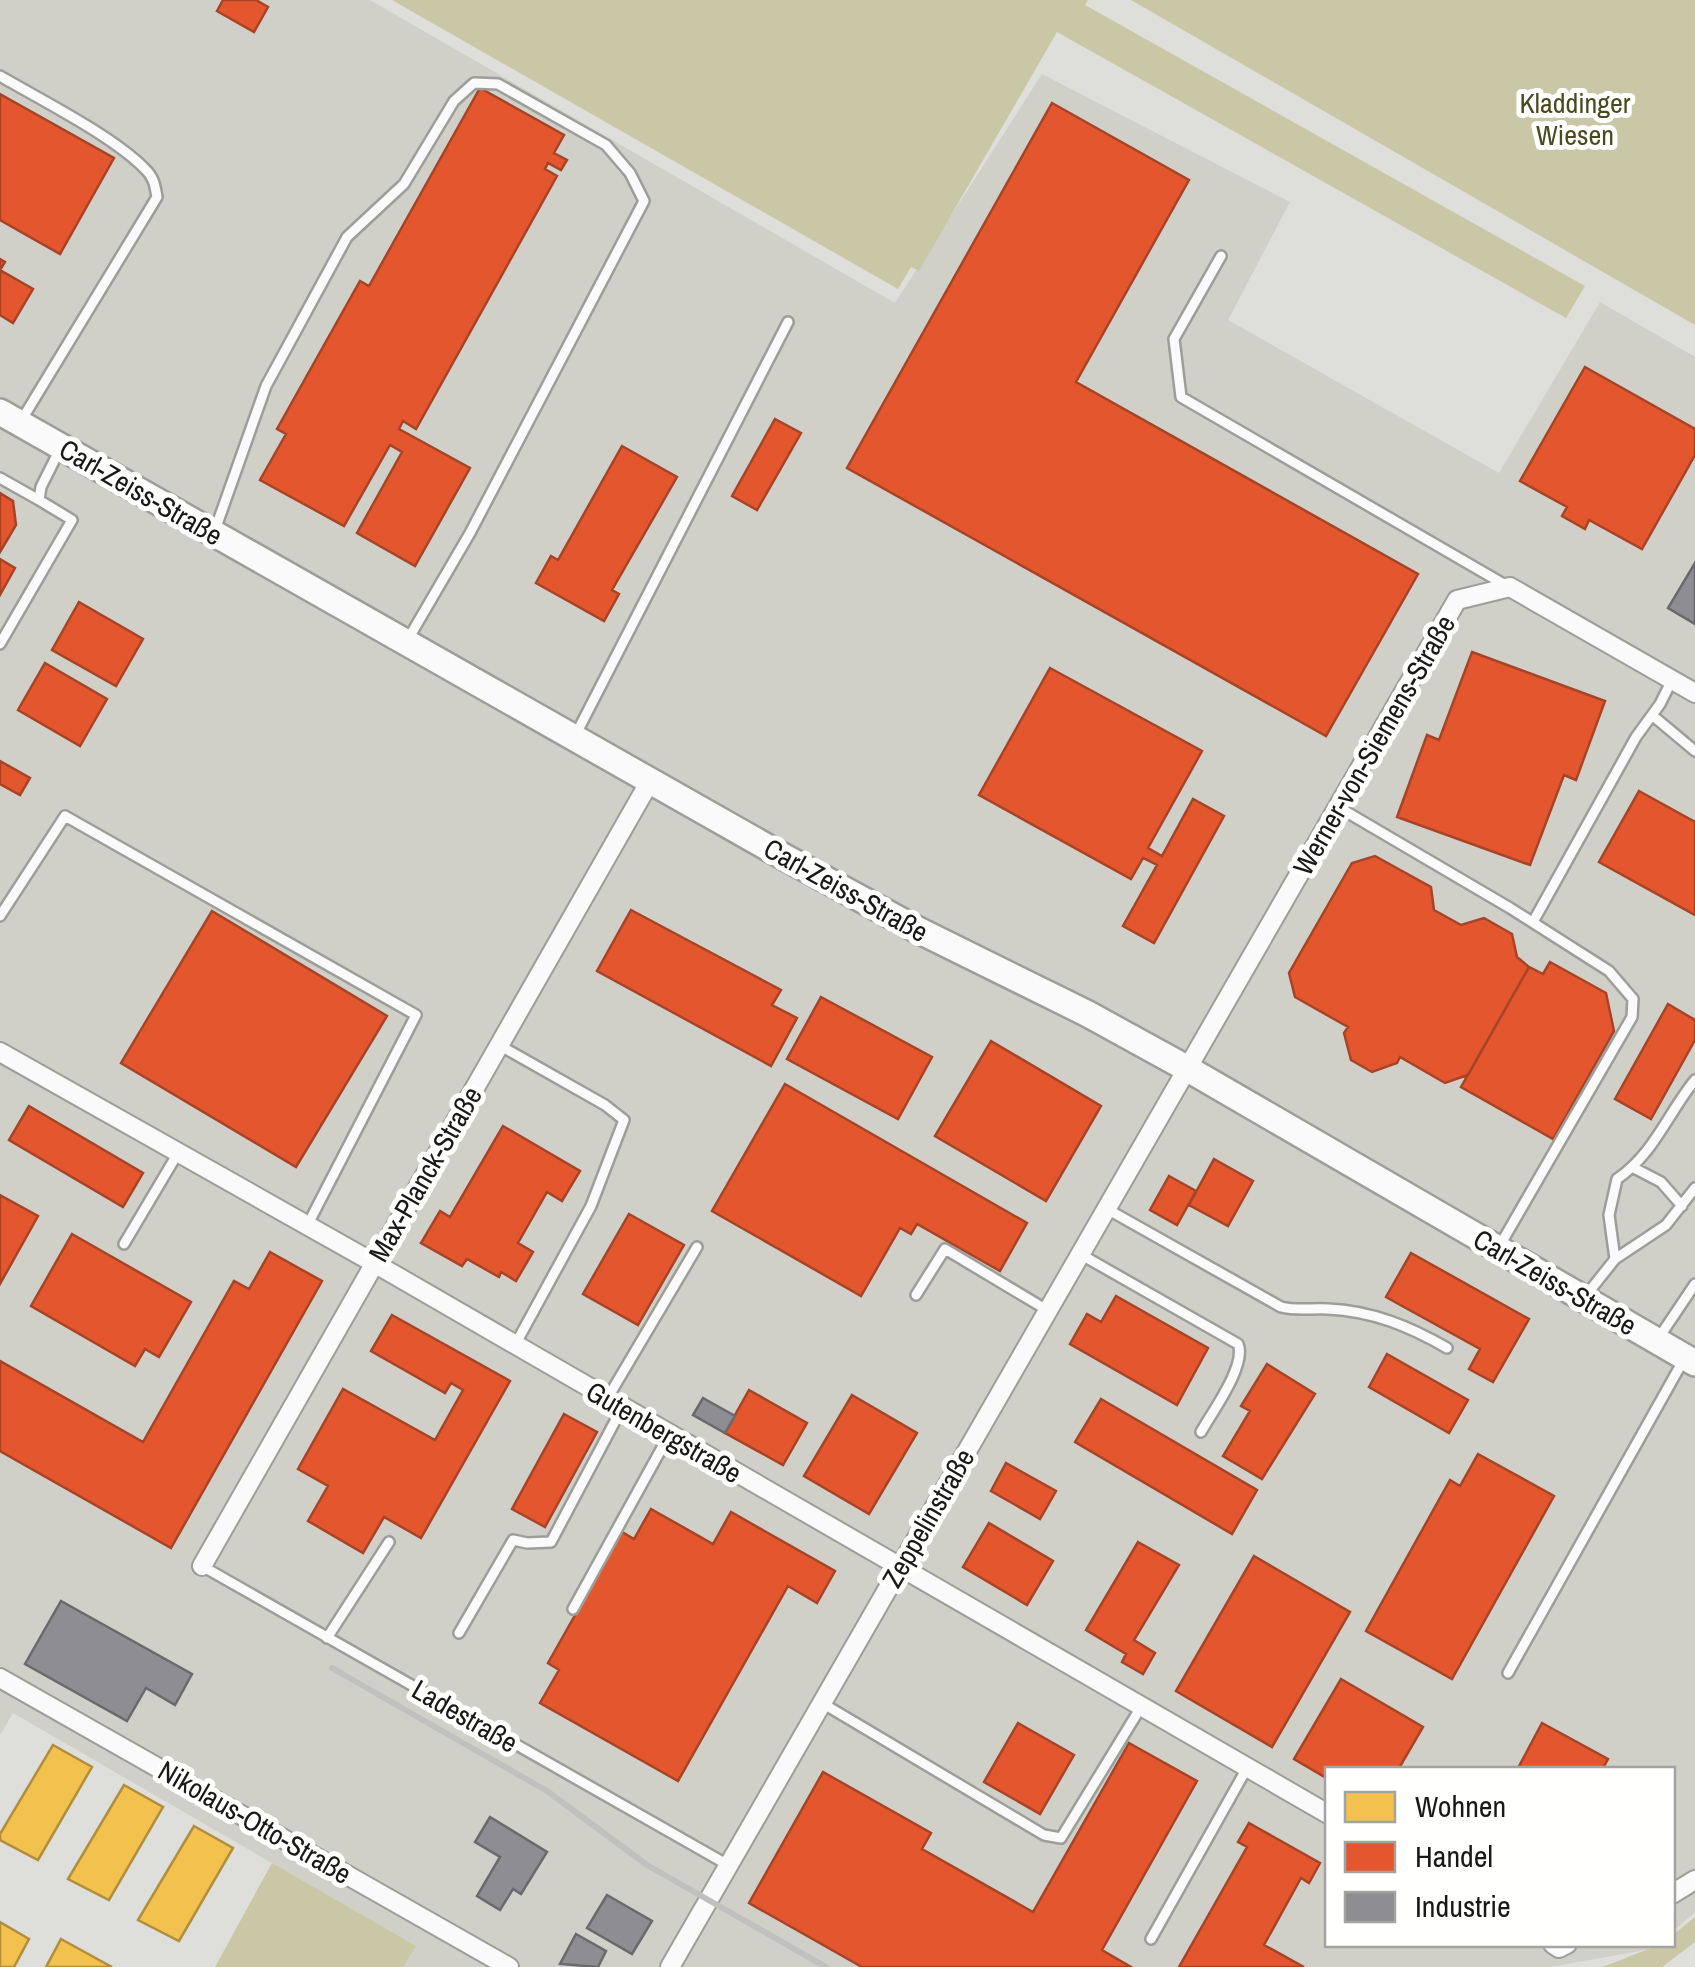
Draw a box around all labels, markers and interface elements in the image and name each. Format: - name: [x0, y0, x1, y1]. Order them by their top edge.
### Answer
- park label: Kladdinger Wiesen: [1519, 84, 1631, 154]
- street label: Carl-Zeiss-Straße: [53, 430, 229, 554]
- street label: Werner-von-Siemens-Straße: [1284, 608, 1464, 882]
- street label: Carl-Zeiss-Straße: [757, 829, 935, 951]
- street label: Max-Planck-Straße: [359, 1079, 491, 1269]
- street label: Carl-Zeiss-Straße: [1467, 1220, 1643, 1344]
- street label: Gutenbergstraße: [579, 1372, 749, 1492]
- street label: Zeppelinstraße: [873, 1442, 983, 1594]
- street label: Ladestraße: [405, 1671, 525, 1761]
- street label: Nikolaus-Otto-Straße: [152, 1751, 358, 1893]
- legend: [1325, 1767, 1675, 1947]
- text: Wohnen: [1415, 1786, 1506, 1826]
- text: Handel: [1415, 1836, 1493, 1876]
- text: Industrie: [1415, 1886, 1511, 1926]

